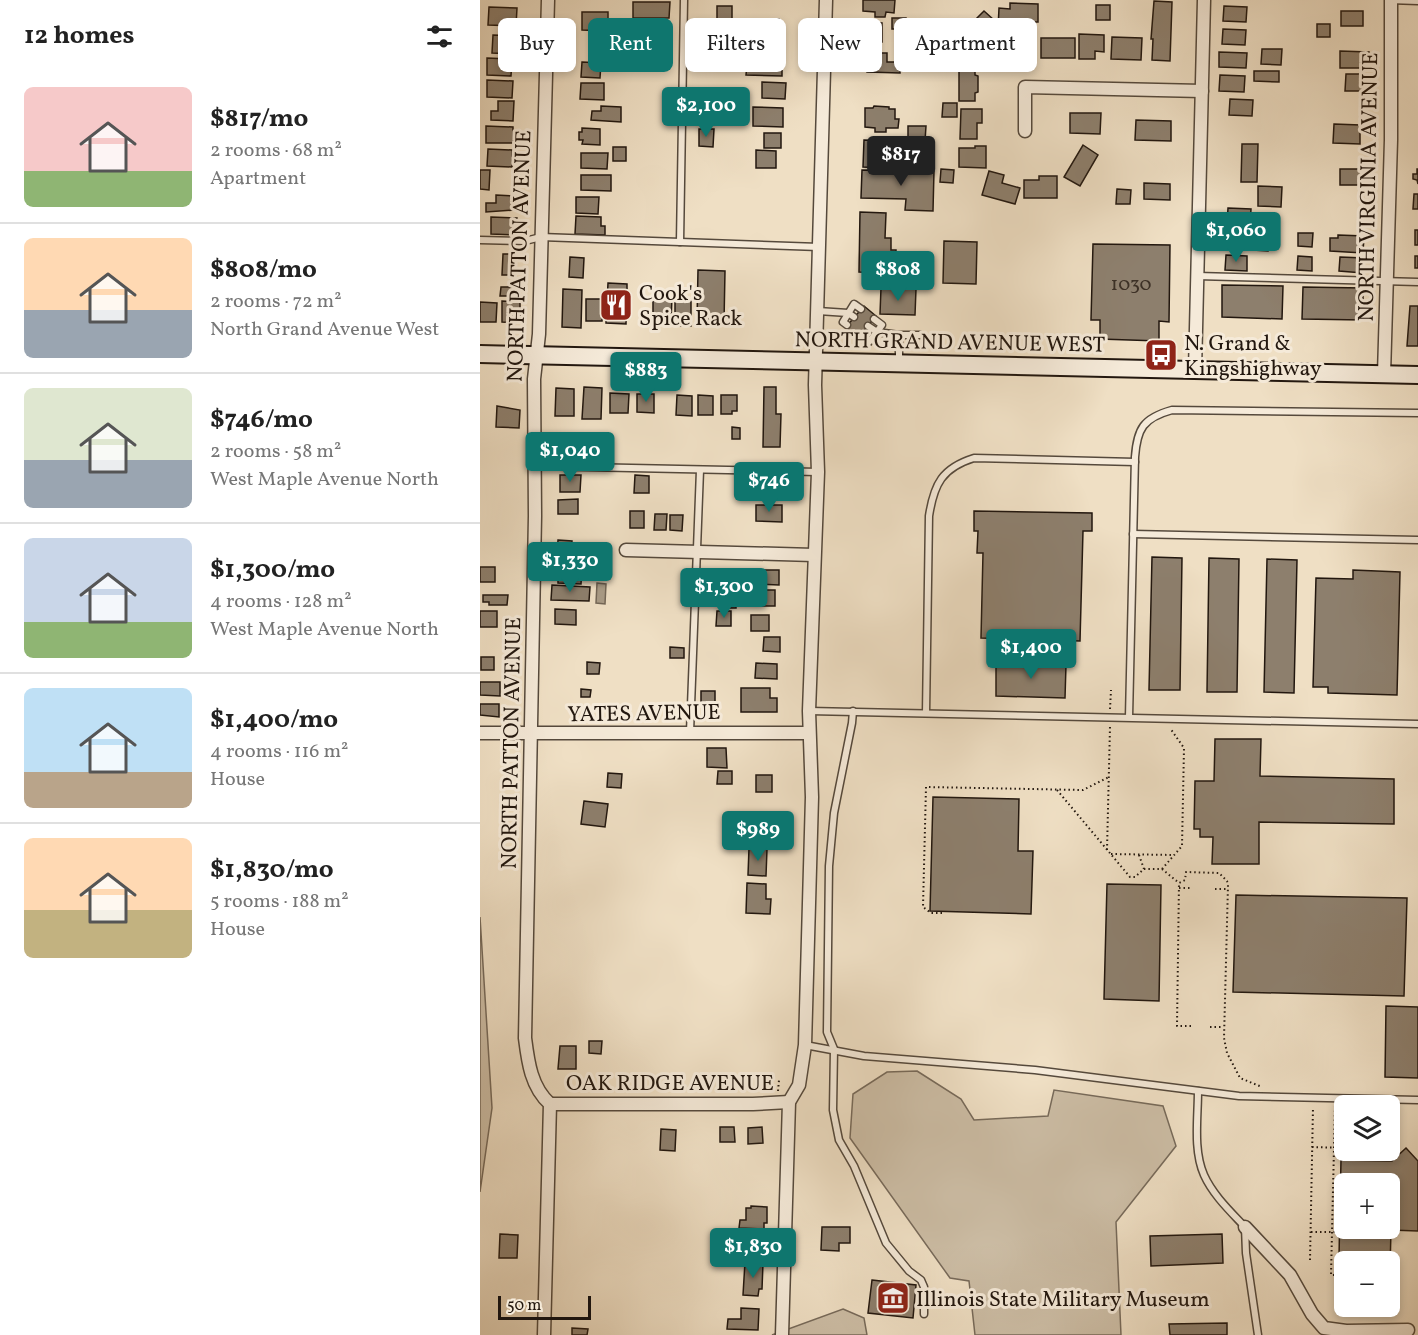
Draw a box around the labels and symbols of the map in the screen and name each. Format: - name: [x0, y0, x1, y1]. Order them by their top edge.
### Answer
- street label: NORTH VIRGINIA AVENUE: [1352, 52, 1387, 322]
- pin: $2,100: [657, 87, 755, 138]
- street label: NORTH PATTON AVENUE: [501, 130, 540, 383]
- pin: $817: [865, 136, 937, 187]
- pin: $1,060: [1187, 212, 1285, 263]
- pin: $808: [862, 251, 934, 302]
- house number: 1030: [1110, 271, 1152, 299]
- place label: Cook's Spice Rack: [639, 279, 742, 335]
- restaurant icon: Cook's Spice Rack: [598, 287, 634, 323]
- street label: NORTH GRAND AVENUE WEST: [794, 325, 1106, 362]
- place label: N. Grand & Kingshighway: [1184, 329, 1322, 385]
- bus stop icon: N. Grand & Kingshighway: [1143, 337, 1179, 373]
- pin: $883: [610, 352, 682, 403]
- pin: $1,040: [521, 432, 619, 483]
- pin: $746: [733, 462, 805, 513]
- pin: $1,330: [521, 542, 619, 593]
- pin: $1,300: [675, 568, 773, 619]
- street label: NORTH PATTON AVENUE: [495, 617, 530, 869]
- pin: $1,400: [982, 629, 1080, 680]
- street label: YATES AVENUE: [567, 698, 721, 731]
- pin: $989: [722, 811, 794, 862]
- street label: OAK RIDGE AVENUE: [566, 1069, 774, 1100]
- pin: $1,830: [704, 1228, 802, 1279]
- museum icon: Illinois State Military Museum: [875, 1280, 911, 1316]
- place label: Illinois State Military Museum: [916, 1285, 1210, 1316]
- scale bar: [498, 1293, 591, 1320]

